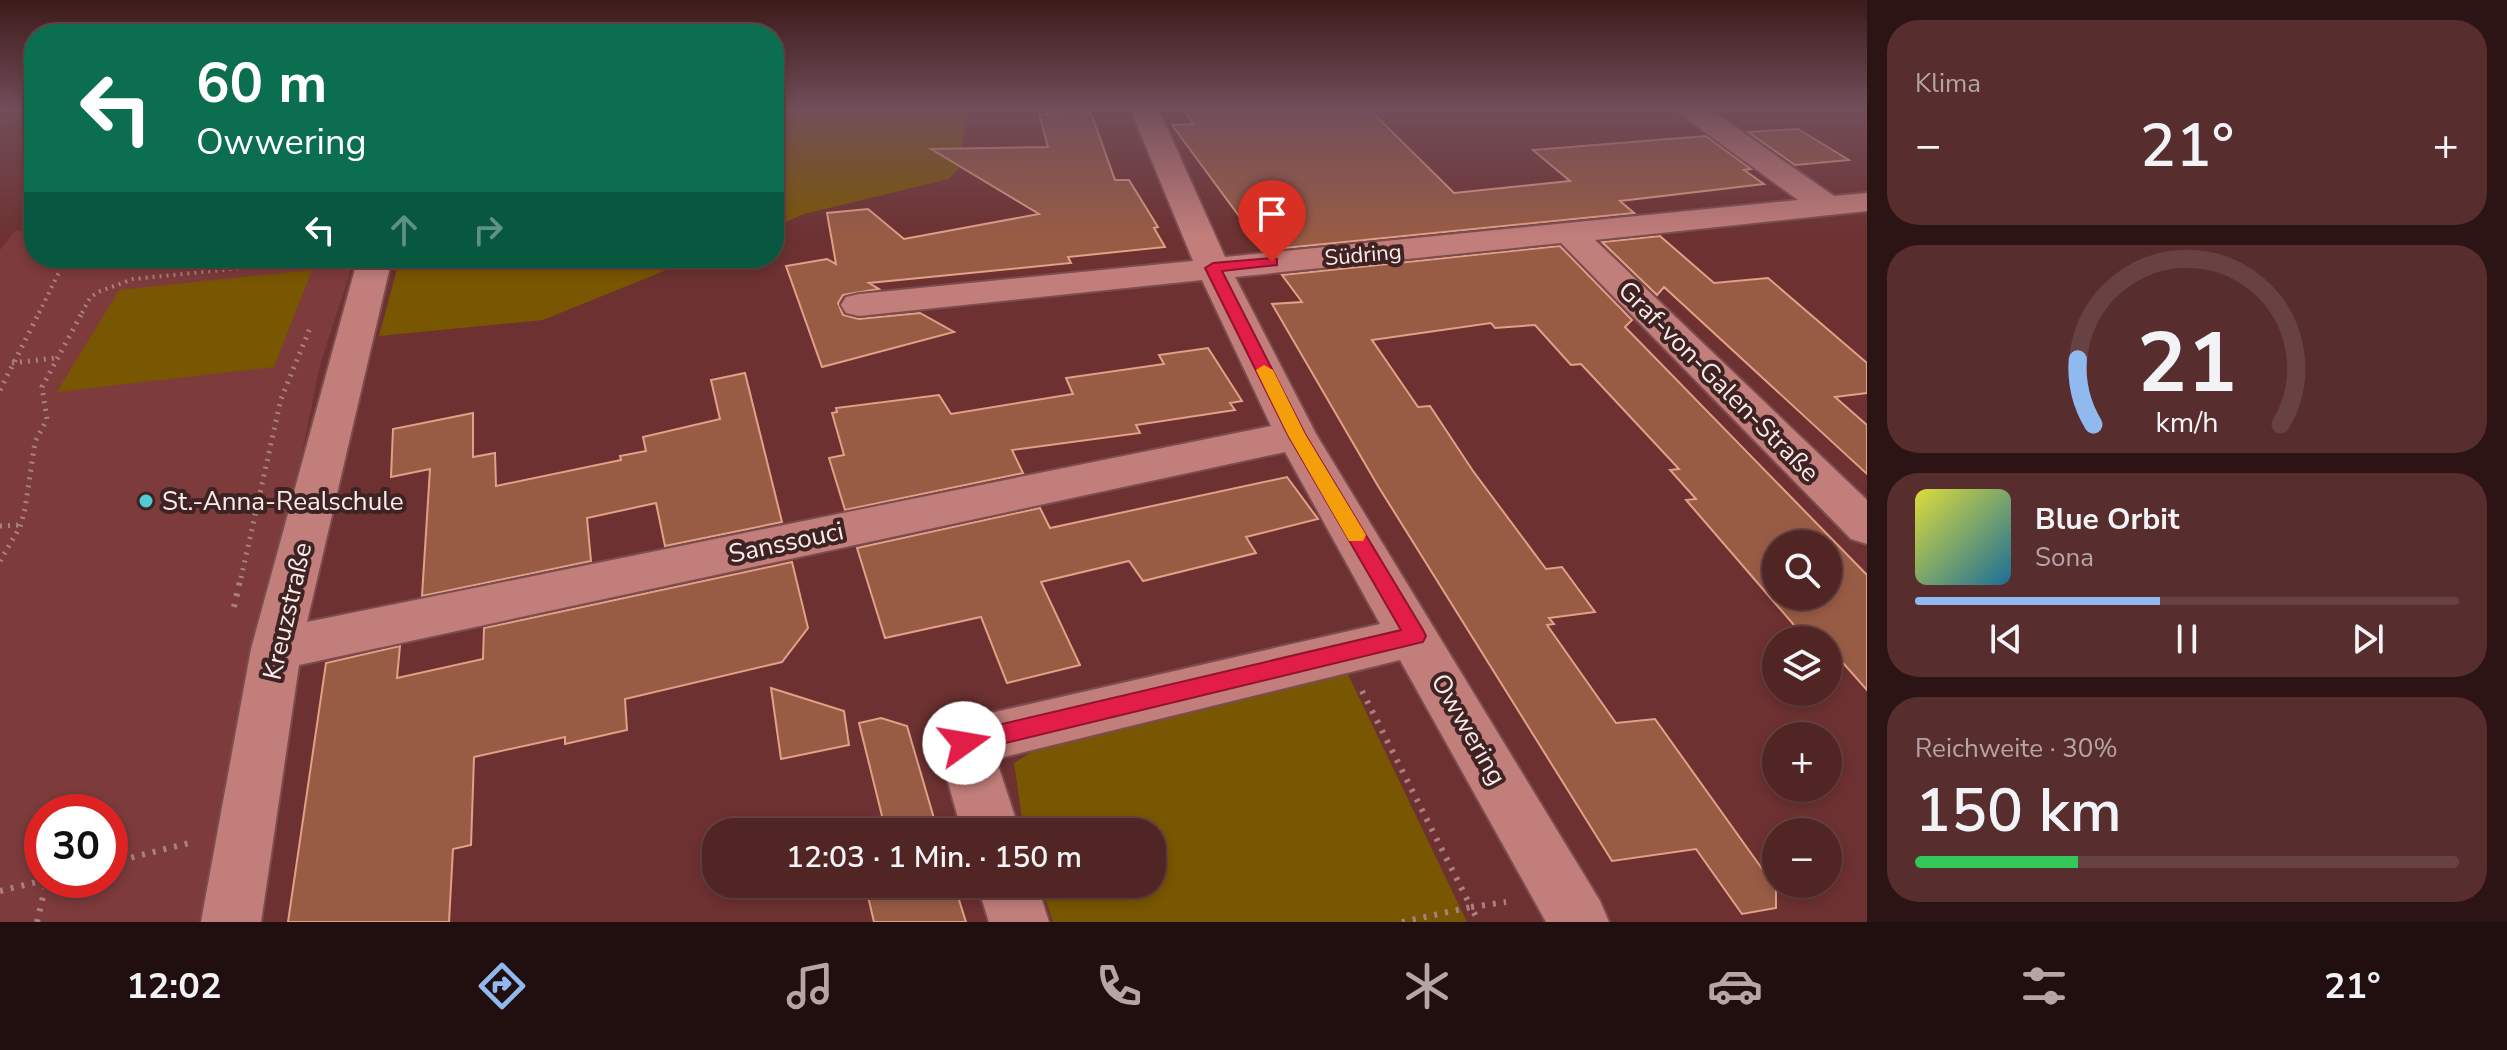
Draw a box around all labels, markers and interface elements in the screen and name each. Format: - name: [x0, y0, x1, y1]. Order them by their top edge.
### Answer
- text: 60 m: [196, 45, 327, 122]
- icon: left: [64, 56, 168, 160]
- text: Klima: [1915, 66, 1981, 101]
- text: 21°: [2140, 105, 2234, 187]
- text: −: [1915, 116, 1941, 176]
- text: +: [2433, 116, 2459, 176]
- text: Owwering: [196, 118, 367, 167]
- pin: [1238, 180, 1306, 262]
- icon: arrive: [1250, 192, 1294, 236]
- icon: left: [298, 208, 342, 252]
- icon: ahead: [382, 208, 426, 252]
- icon: right: [466, 208, 510, 252]
- street label: Südring: [1323, 237, 1403, 273]
- street label: Graf-von-Galen-Straße: [1610, 273, 1827, 490]
- text: 21: [2137, 306, 2237, 419]
- text: km/h: [2156, 403, 2218, 442]
- place label: St.-Anna-Realschule: [162, 484, 404, 519]
- marker: St.-Anna-Realschule: [137, 492, 155, 510]
- text: Blue Orbit: [2035, 499, 2179, 540]
- street label: Sanssouci: [725, 513, 847, 572]
- map controls: [1762, 530, 1842, 898]
- button: search: [1762, 530, 1842, 610]
- street label: Kreuzstraße: [255, 539, 320, 683]
- text: Sona: [2035, 540, 2094, 575]
- icon: previous: [1984, 617, 2028, 661]
- icon: pause: [2165, 617, 2209, 661]
- icon: next: [2346, 617, 2390, 661]
- button: layers: [1762, 626, 1842, 706]
- street label: Owwering: [1423, 667, 1515, 791]
- position arrow: [922, 701, 1006, 785]
- button: +: [1762, 722, 1842, 802]
- text: Reichweite · 30%: [1915, 731, 2118, 766]
- text: 150 km: [1915, 770, 2122, 852]
- speed limit sign: 30: [24, 794, 128, 898]
- button: −: [1762, 818, 1842, 898]
- text: 12:03 · 1 Min. · 150 m: [786, 837, 1082, 878]
- icon: directions: [474, 958, 530, 1014]
- icon: music: [782, 958, 838, 1014]
- icon: phone: [1091, 958, 1147, 1014]
- icon: climate: [1399, 958, 1455, 1014]
- icon: car: [1707, 958, 1763, 1014]
- icon: filters: [2016, 958, 2072, 1014]
- text: 12:02: [126, 962, 222, 1011]
- text: 21°: [2324, 962, 2381, 1011]

